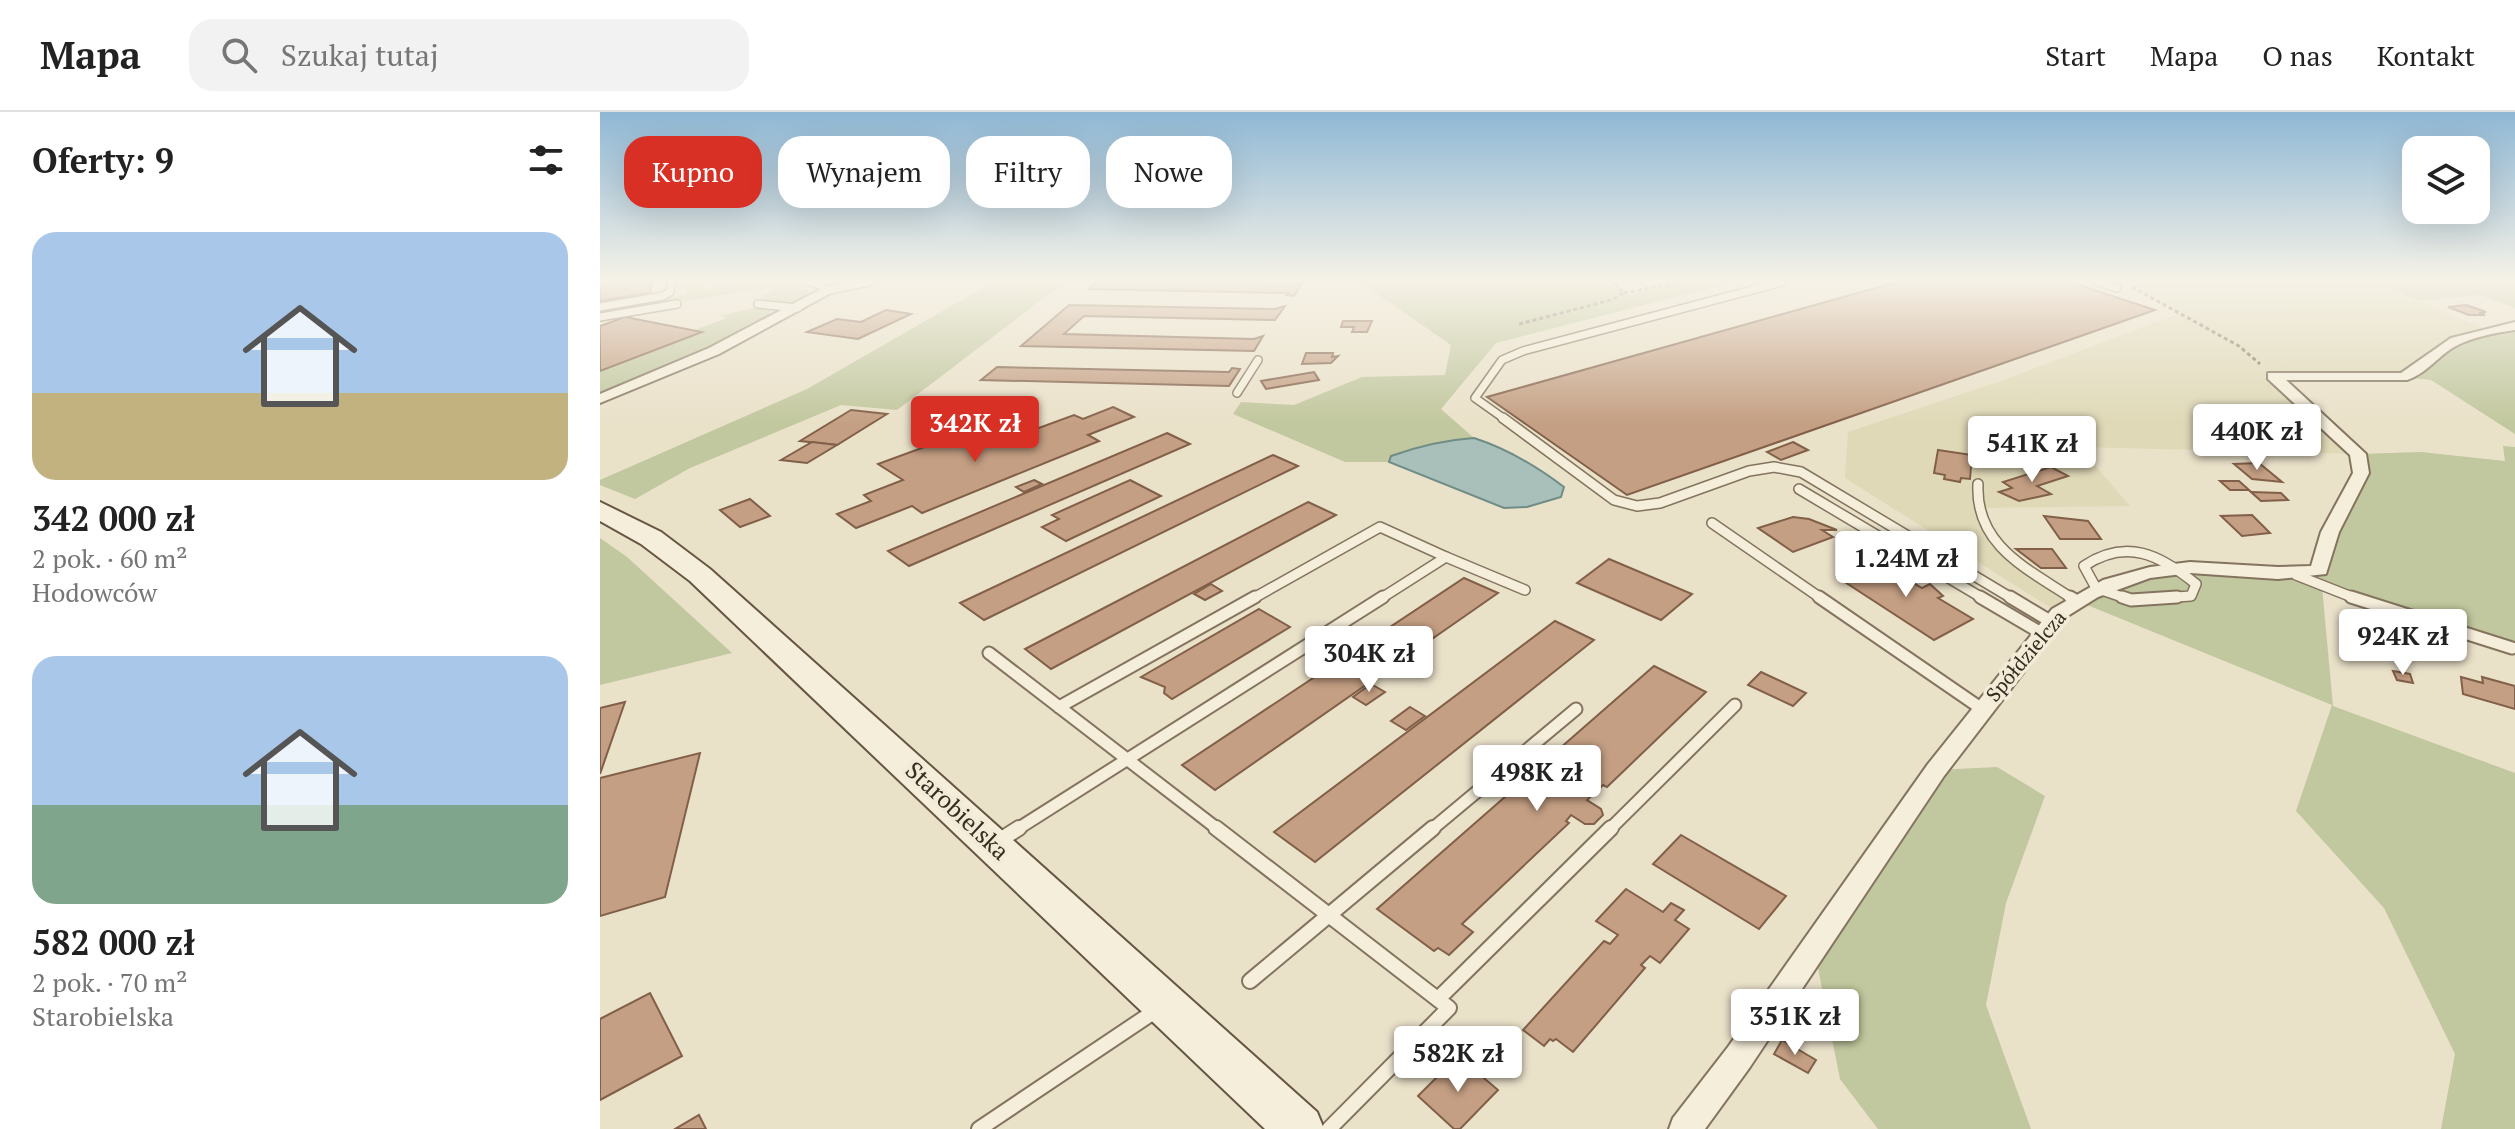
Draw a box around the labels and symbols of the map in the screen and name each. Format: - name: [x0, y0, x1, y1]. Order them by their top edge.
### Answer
- pin: 342K zł: [901, 396, 1049, 464]
- pin: 440K zł: [2183, 404, 2331, 472]
- pin: 541K zł: [1958, 416, 2106, 484]
- pin: 1.24M zł: [1823, 531, 1989, 599]
- street label: Spółdzielcza: [1979, 604, 2072, 707]
- pin: 924K zł: [2329, 609, 2477, 677]
- pin: 304K zł: [1295, 626, 1443, 694]
- pin: 498K zł: [1463, 745, 1611, 813]
- street label: Starobielska: [899, 754, 1016, 867]
- pin: 351K zł: [1721, 989, 1869, 1057]
- pin: 582K zł: [1384, 1026, 1532, 1094]

